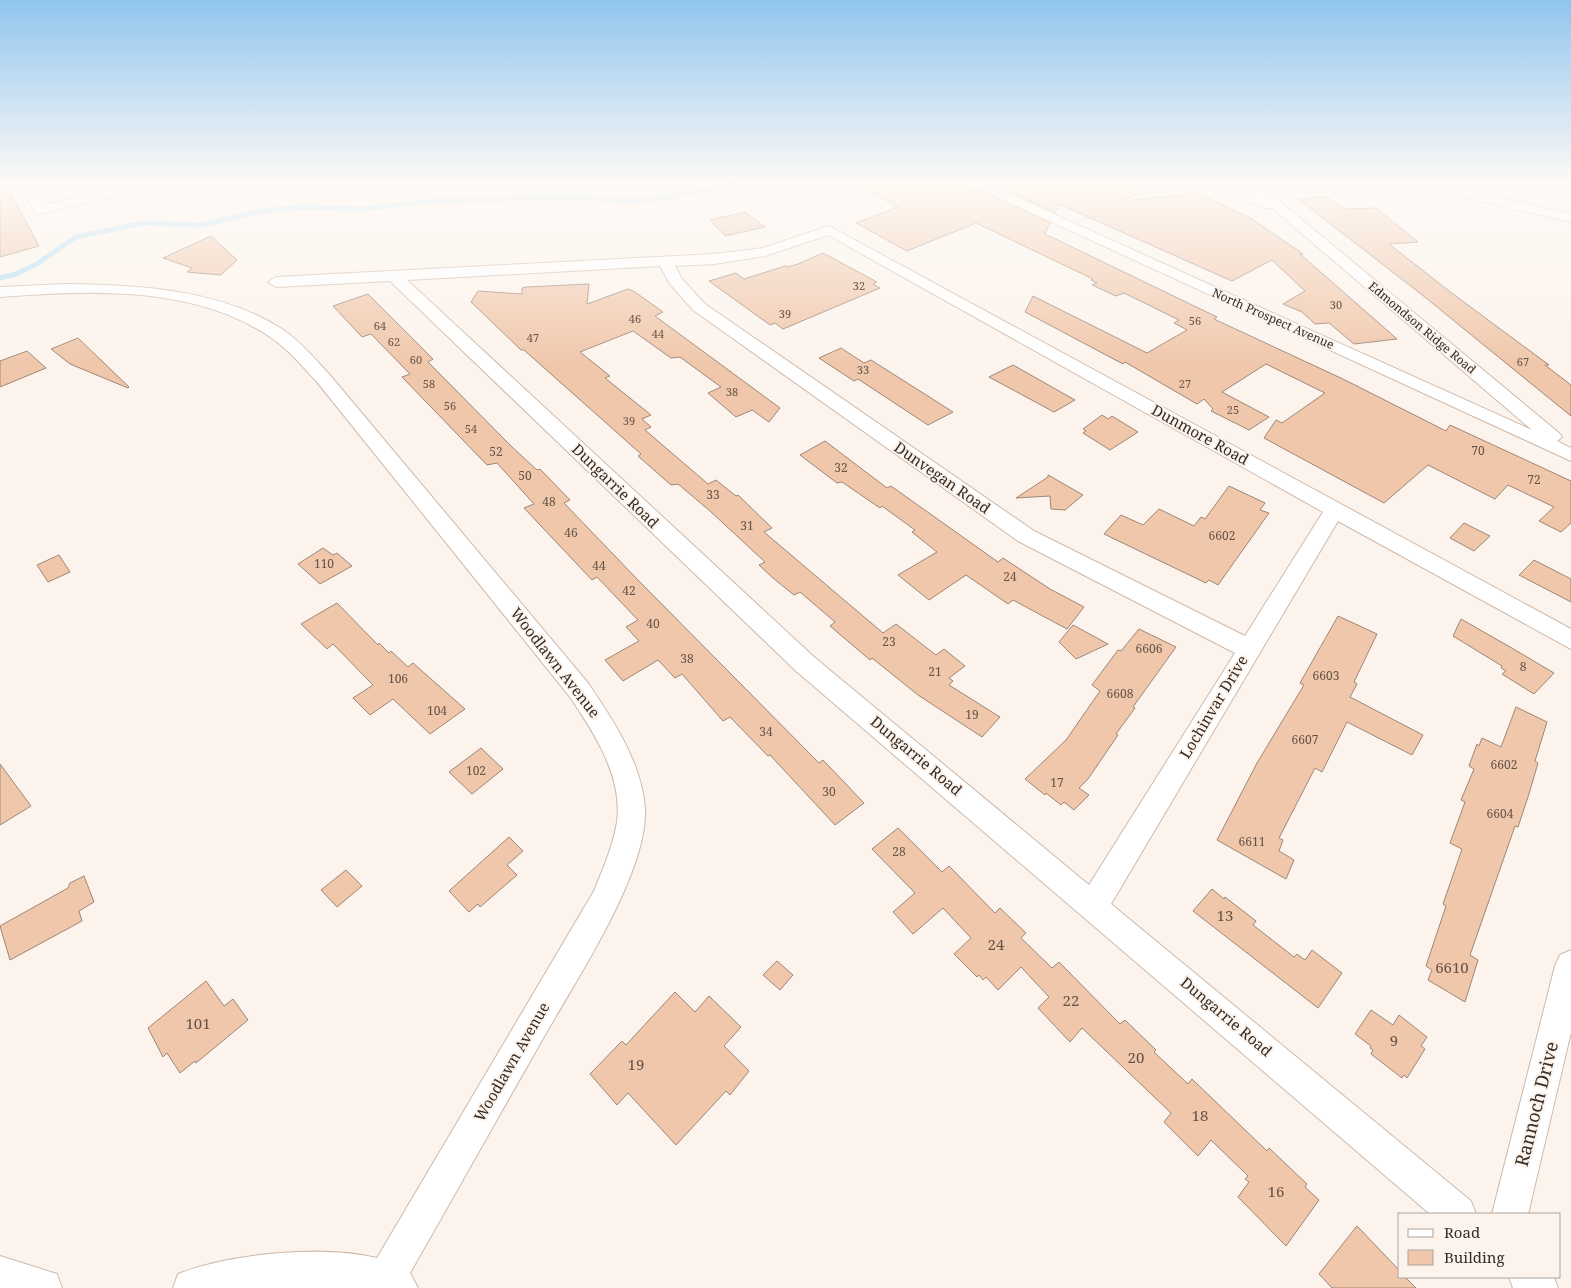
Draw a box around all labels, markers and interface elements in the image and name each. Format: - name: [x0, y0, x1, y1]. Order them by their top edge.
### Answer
- house number: 32: [853, 278, 865, 293]
- street label: Edmondson Ridge Road: [1365, 278, 1480, 378]
- street label: North Prospect Avenue: [1210, 284, 1337, 353]
- house number: 30: [1330, 297, 1342, 312]
- house number: 39: [779, 306, 791, 321]
- house number: 46: [629, 311, 641, 326]
- house number: 56: [1189, 313, 1201, 328]
- house number: 64: [374, 318, 386, 333]
- house number: 44: [652, 326, 664, 341]
- house number: 47: [527, 330, 539, 345]
- house number: 62: [388, 334, 400, 349]
- house number: 60: [410, 352, 422, 367]
- house number: 67: [1517, 354, 1529, 369]
- house number: 33: [857, 362, 869, 377]
- house number: 58: [423, 376, 435, 391]
- house number: 27: [1179, 376, 1191, 391]
- house number: 38: [726, 384, 738, 399]
- house number: 56: [444, 398, 456, 413]
- street label: Dunmore Road: [1148, 399, 1253, 469]
- house number: 25: [1227, 402, 1239, 417]
- house number: 39: [623, 413, 635, 428]
- house number: 54: [465, 421, 477, 436]
- street label: Dunvegan Road: [891, 437, 995, 518]
- street label: Dungarrie Road: [568, 439, 664, 532]
- house number: 70: [1471, 442, 1485, 459]
- house number: 52: [489, 443, 503, 460]
- house number: 32: [834, 459, 848, 476]
- house number: 50: [518, 467, 532, 484]
- house number: 72: [1527, 471, 1541, 488]
- house number: 33: [706, 486, 720, 503]
- house number: 48: [542, 493, 556, 510]
- house number: 31: [740, 517, 754, 534]
- house number: 46: [564, 524, 578, 541]
- house number: 6602: [1209, 527, 1235, 544]
- house number: 110: [314, 555, 334, 572]
- house number: 44: [592, 557, 606, 574]
- house number: 24: [1003, 568, 1017, 585]
- house number: 42: [622, 582, 636, 599]
- street label: Woodlawn Avenue: [506, 603, 605, 722]
- house number: 40: [646, 615, 660, 632]
- house number: 23: [882, 633, 896, 650]
- house number: 6606: [1136, 640, 1163, 657]
- house number: 38: [680, 650, 694, 667]
- street label: Lochinvar Drive: [1174, 651, 1252, 762]
- house number: 8: [1520, 658, 1527, 675]
- house number: 21: [928, 663, 942, 680]
- house number: 6603: [1313, 667, 1340, 684]
- house number: 106: [388, 670, 408, 687]
- house number: 6608: [1107, 685, 1134, 702]
- house number: 104: [427, 702, 447, 719]
- house number: 19: [965, 706, 979, 723]
- street label: Dungarrie Road: [867, 711, 967, 799]
- house number: 34: [759, 723, 773, 740]
- house number: 6607: [1292, 731, 1319, 748]
- house number: 6602: [1491, 756, 1517, 773]
- house number: 102: [466, 762, 486, 779]
- house number: 17: [1050, 774, 1064, 791]
- house number: 30: [822, 783, 836, 800]
- house number: 6604: [1487, 805, 1514, 822]
- house number: 6611: [1239, 833, 1265, 850]
- house number: 28: [892, 843, 906, 860]
- house number: 13: [1217, 905, 1233, 925]
- house number: 24: [988, 934, 1005, 954]
- house number: 6610: [1435, 957, 1469, 977]
- street label: Dungarrie Road: [1177, 972, 1277, 1060]
- house number: 22: [1063, 990, 1079, 1010]
- street label: Woodlawn Avenue: [469, 998, 553, 1125]
- house number: 101: [185, 1013, 211, 1033]
- house number: 9: [1390, 1030, 1398, 1050]
- street label: Rannoch Drive: [1509, 1039, 1563, 1169]
- house number: 20: [1128, 1047, 1144, 1067]
- house number: 19: [628, 1054, 644, 1074]
- house number: 18: [1192, 1105, 1208, 1125]
- house number: 16: [1268, 1181, 1284, 1201]
- legend: [1398, 1213, 1561, 1278]
- text: Road: [1444, 1222, 1480, 1242]
- text: Building: [1444, 1247, 1505, 1267]

